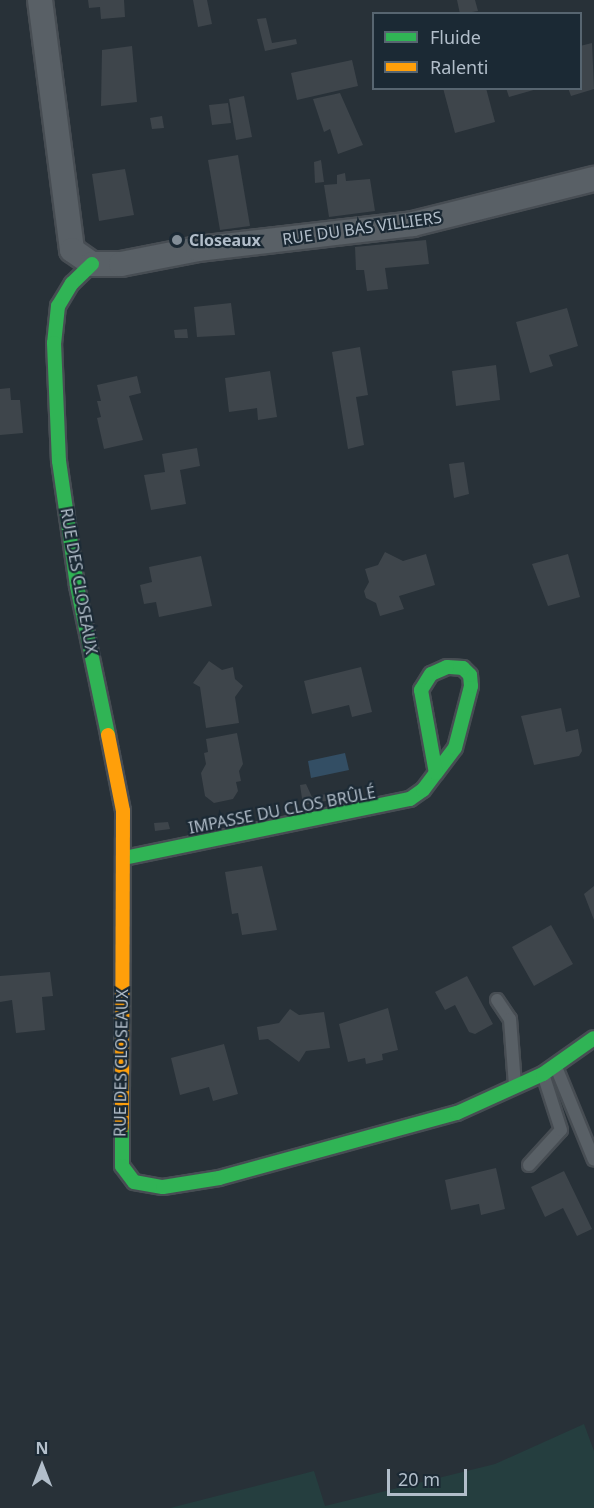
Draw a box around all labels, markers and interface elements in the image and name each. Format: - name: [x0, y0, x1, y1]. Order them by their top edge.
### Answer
- legend: [372, 12, 582, 90]
- text: Fluide: [430, 25, 481, 49]
- text: Ralenti: [430, 55, 488, 79]
- street label: RUE DU BAS VILLIERS: [281, 207, 443, 249]
- place label: Closeaux: [189, 230, 261, 250]
- marker: Closeaux: [170, 233, 184, 247]
- street label: RUE DES CLOSEAUX: [57, 507, 101, 655]
- street label: IMPASSE DU CLOS BRÛLÉ: [187, 782, 377, 838]
- street label: RUE DES CLOSEAUX: [110, 989, 132, 1137]
- north arrow: [12, 1436, 72, 1496]
- text: N: [35, 1437, 49, 1459]
- scale bar: [390, 1457, 470, 1495]
- text: 20 m: [398, 1467, 440, 1491]

